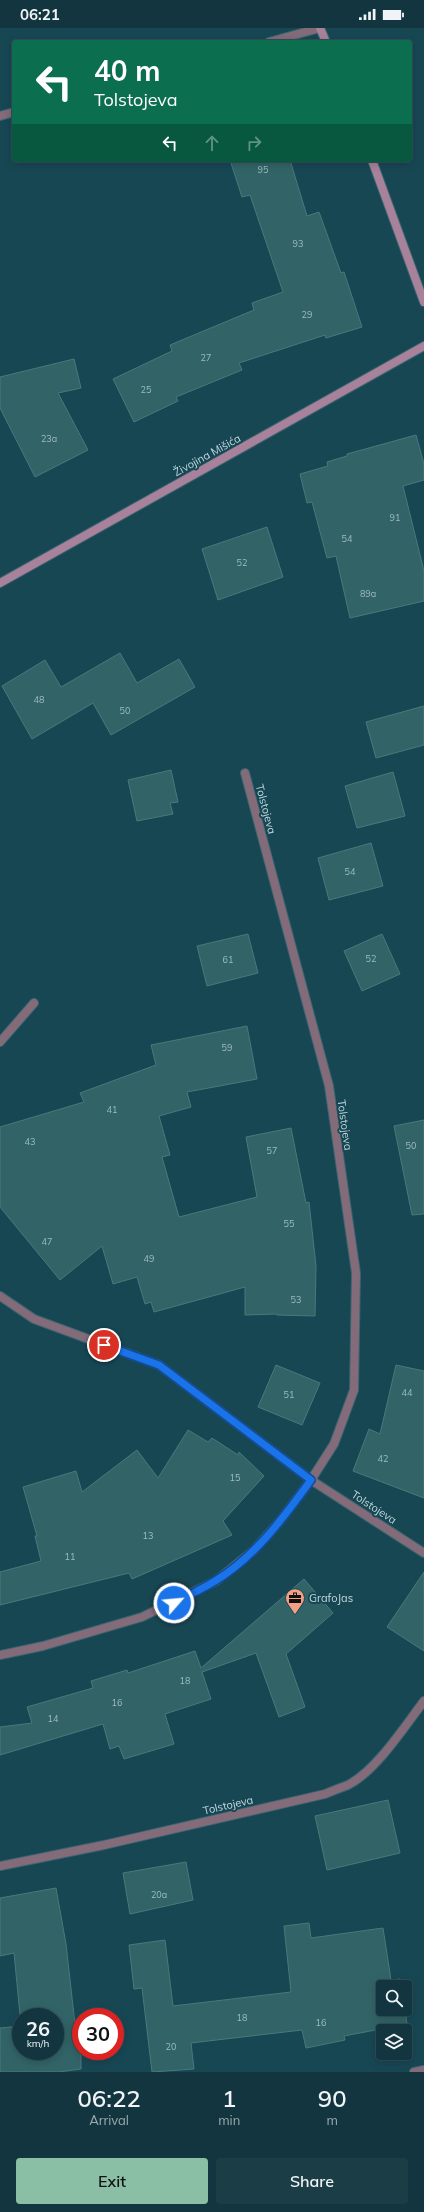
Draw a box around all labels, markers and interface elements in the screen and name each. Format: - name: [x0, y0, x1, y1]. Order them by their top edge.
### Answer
- text: 06:21: [20, 5, 60, 24]
- text: 40 m: [94, 53, 160, 88]
- icon: left: [28, 56, 80, 108]
- text: Tolstojeva: [94, 88, 178, 111]
- icon: left: [159, 132, 181, 154]
- icon: ahead: [201, 132, 223, 154]
- icon: right: [243, 132, 265, 154]
- house number: 95: [258, 164, 269, 175]
- house number: 93: [293, 238, 303, 249]
- house number: 29: [302, 309, 312, 320]
- house number: 27: [201, 352, 211, 363]
- house number: 25: [141, 384, 152, 395]
- street label: Živojina Mišića: [171, 431, 243, 479]
- house number: 23a: [41, 433, 57, 444]
- house number: 91: [390, 512, 400, 523]
- house number: 54: [342, 533, 353, 544]
- house number: 52: [237, 557, 247, 568]
- house number: 89a: [360, 588, 376, 599]
- house number: 48: [34, 694, 44, 705]
- house number: 50: [120, 705, 130, 716]
- street label: Tolstojeva: [253, 783, 279, 835]
- house number: 54: [345, 866, 356, 877]
- house number: 52: [366, 953, 376, 964]
- house number: 61: [223, 954, 233, 965]
- house number: 59: [222, 1042, 232, 1053]
- street label: Tolstojeva: [335, 1099, 355, 1151]
- house number: 41: [107, 1104, 117, 1115]
- house number: 43: [25, 1136, 35, 1147]
- house number: 50: [406, 1140, 416, 1151]
- house number: 57: [267, 1145, 277, 1156]
- house number: 55: [284, 1218, 295, 1229]
- house number: 47: [42, 1236, 52, 1247]
- house number: 49: [144, 1253, 154, 1264]
- house number: 53: [291, 1294, 301, 1305]
- pin: [87, 1328, 121, 1362]
- icon: arrive: [93, 1334, 115, 1356]
- house number: 44: [402, 1387, 413, 1398]
- house number: 51: [284, 1389, 294, 1400]
- house number: 42: [378, 1453, 388, 1464]
- house number: 15: [230, 1472, 241, 1483]
- street label: Tolstojeva: [349, 1487, 399, 1527]
- house number: 13: [143, 1530, 153, 1541]
- house number: 11: [65, 1551, 75, 1562]
- position arrow: [153, 1582, 195, 1624]
- office icon: GrafoJas: [284, 1587, 306, 1615]
- place label: GrafoJas: [309, 1591, 353, 1605]
- house number: 18: [180, 1675, 190, 1686]
- house number: 16: [112, 1697, 122, 1708]
- house number: 14: [48, 1713, 59, 1724]
- street label: Tolstojeva: [202, 1792, 254, 1818]
- house number: 20a: [151, 1889, 167, 1900]
- map controls: [376, 1980, 412, 2060]
- button: search: [376, 1980, 412, 2016]
- speed limit sign: 30: [72, 2008, 124, 2060]
- house number: 18: [237, 2012, 247, 2023]
- text: 26: [26, 2016, 50, 2041]
- house number: 16: [316, 2017, 326, 2028]
- button: layers: [376, 2024, 412, 2060]
- text: km/h: [27, 2037, 49, 2050]
- house number: 20: [166, 2041, 176, 2052]
- text: 06:22: [77, 2083, 141, 2113]
- text: 1: [222, 2083, 236, 2113]
- text: 90: [318, 2083, 347, 2113]
- text: Arrival: [89, 2112, 129, 2128]
- text: min: [218, 2112, 240, 2128]
- text: m: [326, 2112, 338, 2128]
- button: Exit: [16, 2158, 208, 2204]
- button: Share: [216, 2158, 408, 2204]

